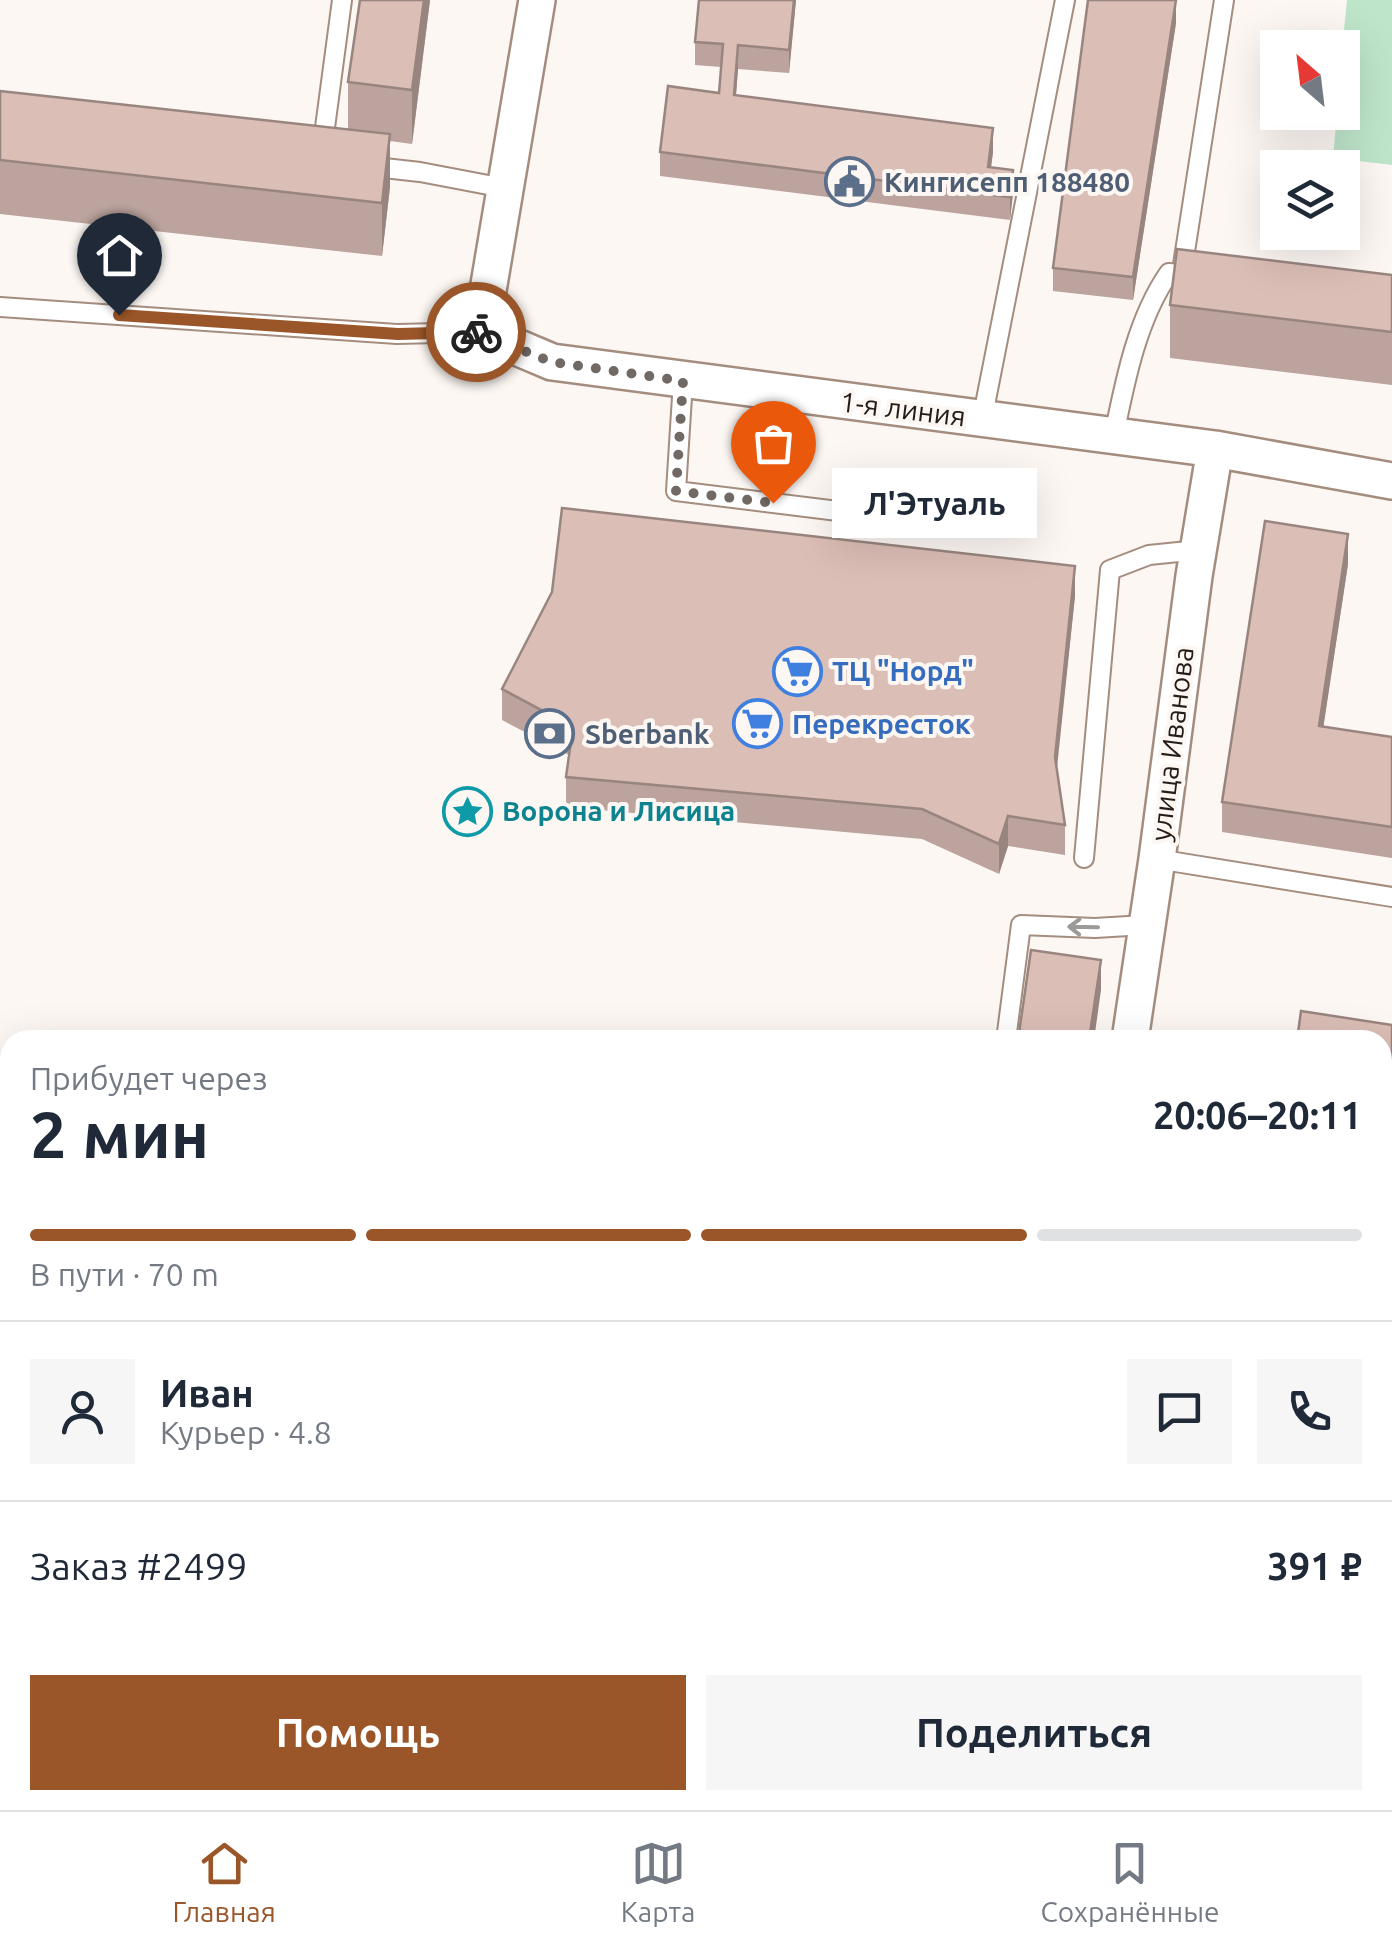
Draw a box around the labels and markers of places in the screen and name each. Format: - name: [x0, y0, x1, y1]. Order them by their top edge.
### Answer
- public building icon: Кингисепп 188480: [823, 156, 875, 208]
- place label: Кингисепп 188480: [884, 166, 1130, 197]
- pin: [77, 213, 162, 316]
- pin: [731, 401, 816, 504]
- callout: Л'Этуаль: [833, 468, 1038, 538]
- supermarket icon: ТЦ "Норд": [771, 645, 823, 697]
- place label: ТЦ "Норд": [832, 655, 974, 686]
- supermarket icon: Перекресток: [731, 698, 783, 750]
- bank icon: Sberbank: [524, 708, 576, 760]
- place label: Перекресток: [792, 708, 971, 739]
- place label: Sberbank: [585, 718, 710, 749]
- place icon: Ворона и Лисица: [441, 785, 493, 837]
- place label: Ворона и Лисица: [502, 795, 735, 826]

